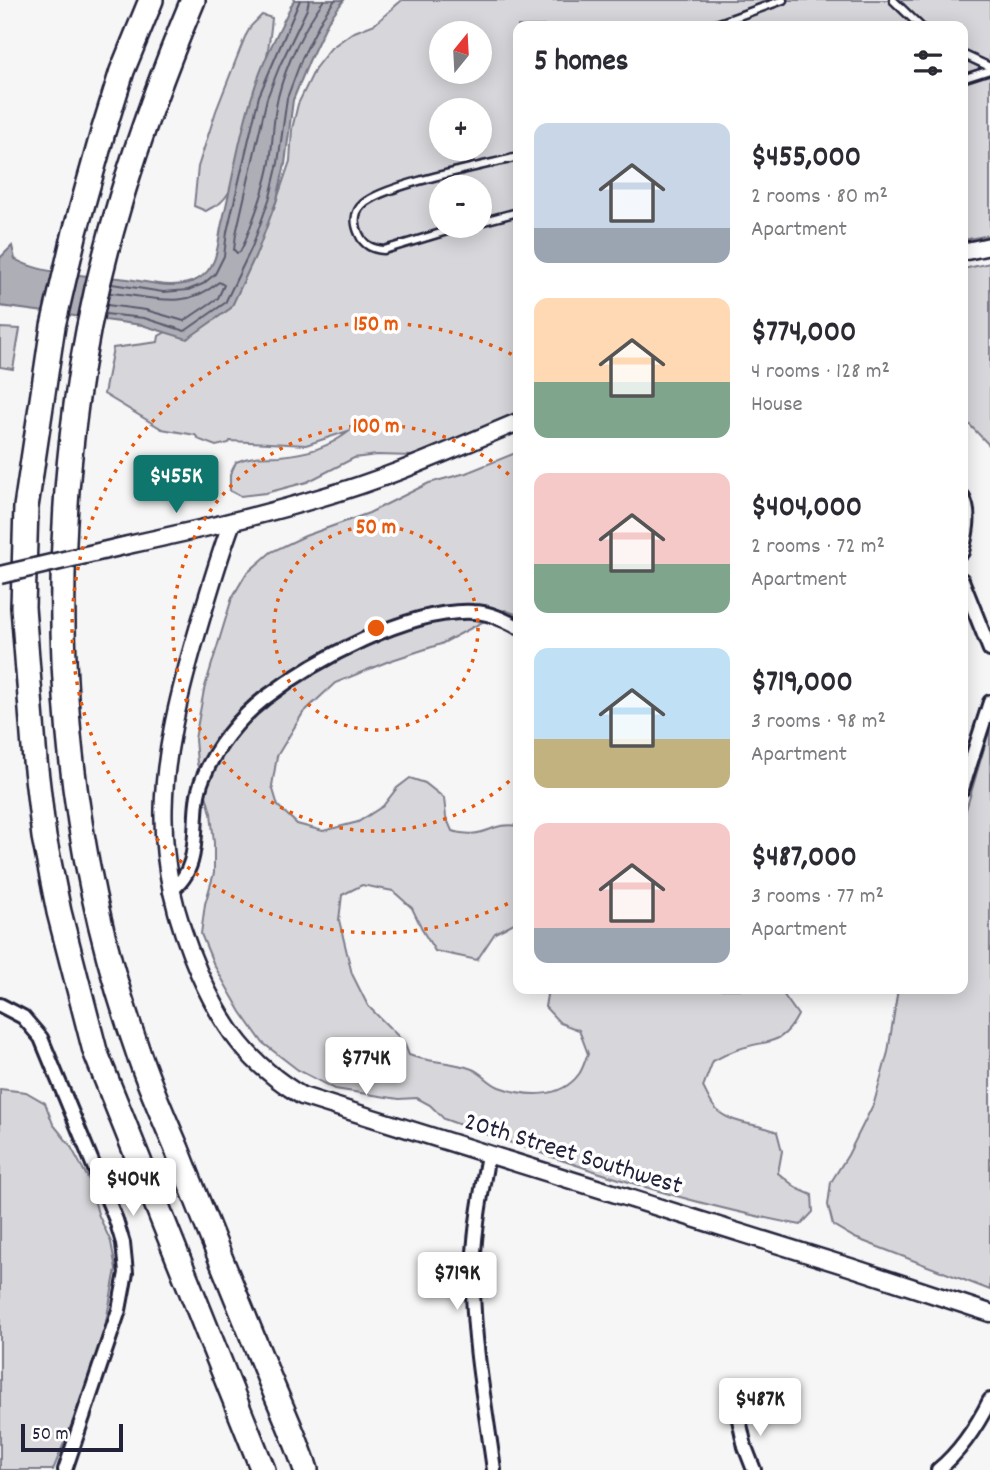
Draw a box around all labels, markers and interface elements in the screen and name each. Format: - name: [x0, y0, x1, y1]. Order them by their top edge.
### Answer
- north arrow: [429, 21, 492, 84]
- map controls: [429, 21, 492, 238]
- text: 5 homes: [534, 42, 628, 85]
- icon: filters: [909, 44, 947, 82]
- button: +: [429, 98, 492, 161]
- text: $455,000: [751, 138, 861, 181]
- icon: home: [590, 151, 674, 235]
- button: −: [429, 175, 492, 238]
- text: 2 rooms · 80 m²: [751, 181, 888, 214]
- text: Apartment: [751, 214, 847, 247]
- text: 150 m: [353, 311, 399, 341]
- text: $774,000: [751, 313, 856, 356]
- icon: home: [590, 326, 674, 410]
- text: 4 rooms · 128 m²: [751, 356, 890, 389]
- text: House: [751, 389, 803, 422]
- text: 100 m: [353, 413, 399, 443]
- pin: $455K: [127, 456, 225, 515]
- text: $455K: [149, 461, 203, 494]
- text: $404,000: [751, 488, 862, 531]
- icon: home: [590, 501, 674, 585]
- text: 50 m: [356, 514, 396, 544]
- text: 2 rooms · 72 m²: [751, 531, 885, 564]
- text: Apartment: [751, 564, 847, 597]
- centre of rings: [364, 616, 388, 640]
- text: $719,000: [751, 663, 853, 706]
- icon: home: [590, 676, 674, 760]
- text: 3 rooms · 98 m²: [751, 706, 886, 739]
- text: Apartment: [751, 739, 847, 772]
- text: $487,000: [751, 838, 857, 881]
- icon: home: [590, 851, 674, 935]
- text: 3 rooms · 77 m²: [751, 881, 884, 914]
- text: Apartment: [751, 914, 847, 947]
- pin: $774K: [317, 1038, 415, 1097]
- text: $774K: [341, 1043, 391, 1076]
- street label: 20th Street Southwest: [459, 1104, 687, 1206]
- pin: $404K: [84, 1158, 182, 1218]
- text: $404K: [106, 1164, 160, 1197]
- pin: $719K: [408, 1252, 506, 1312]
- text: $719K: [434, 1258, 480, 1291]
- pin: $487K: [711, 1378, 809, 1438]
- text: $487K: [735, 1384, 785, 1417]
- scale bar: [21, 1421, 122, 1453]
- text: 50 m: [32, 1422, 69, 1449]

